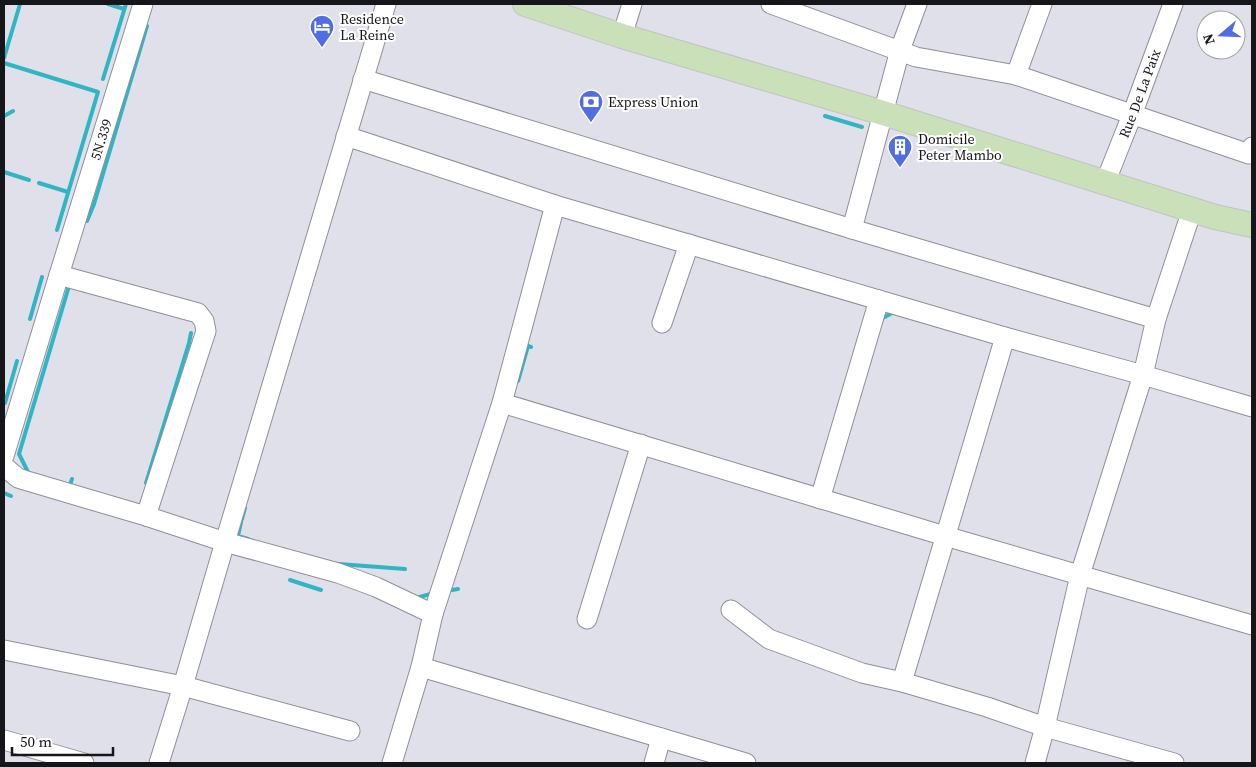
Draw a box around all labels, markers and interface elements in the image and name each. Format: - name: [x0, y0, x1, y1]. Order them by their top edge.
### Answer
- place label: Residence La Reine: [340, 9, 404, 45]
- north arrow: [1196, 10, 1246, 60]
- hotel icon: Residence La Reine: [309, 14, 335, 48]
- text: N: [1198, 31, 1220, 47]
- street label: Rue De La Paix: [1114, 46, 1166, 141]
- bank icon: Express Union: [578, 89, 604, 123]
- place label: Express Union: [608, 92, 699, 112]
- street label: 5N.339: [85, 116, 117, 163]
- place label: Domicile Peter Mambo: [918, 129, 1002, 165]
- building icon: Domicile Peter Mambo: [887, 134, 913, 168]
- scale bar: [12, 724, 114, 756]
- text: 50 m: [20, 731, 52, 752]

